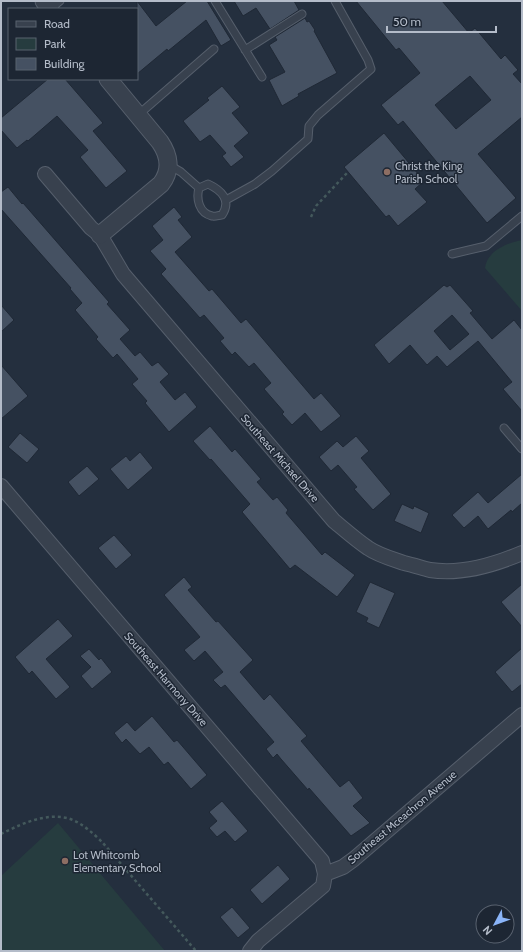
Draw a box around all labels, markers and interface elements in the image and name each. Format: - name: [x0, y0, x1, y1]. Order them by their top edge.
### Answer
- legend: [8, 8, 138, 80]
- scale bar: [387, 8, 496, 34]
- text: 50 m: [393, 14, 421, 29]
- text: Road: [44, 16, 70, 31]
- text: Park: [44, 36, 66, 51]
- text: Building: [44, 56, 86, 71]
- place label: Christ the King Parish School: [395, 159, 463, 186]
- marker: Christ the King Parish School: [382, 167, 392, 177]
- street label: Southeast Michael Drive: [238, 411, 322, 505]
- street label: Southeast Harmony Drive: [121, 629, 211, 729]
- street label: Southeast Mceachron Avenue: [345, 767, 460, 867]
- place label: Lot Whitcomb Elementary School: [73, 848, 162, 875]
- marker: Lot Whitcomb Elementary School: [60, 856, 70, 866]
- north arrow: [475, 904, 515, 944]
- text: N: [480, 923, 495, 938]

